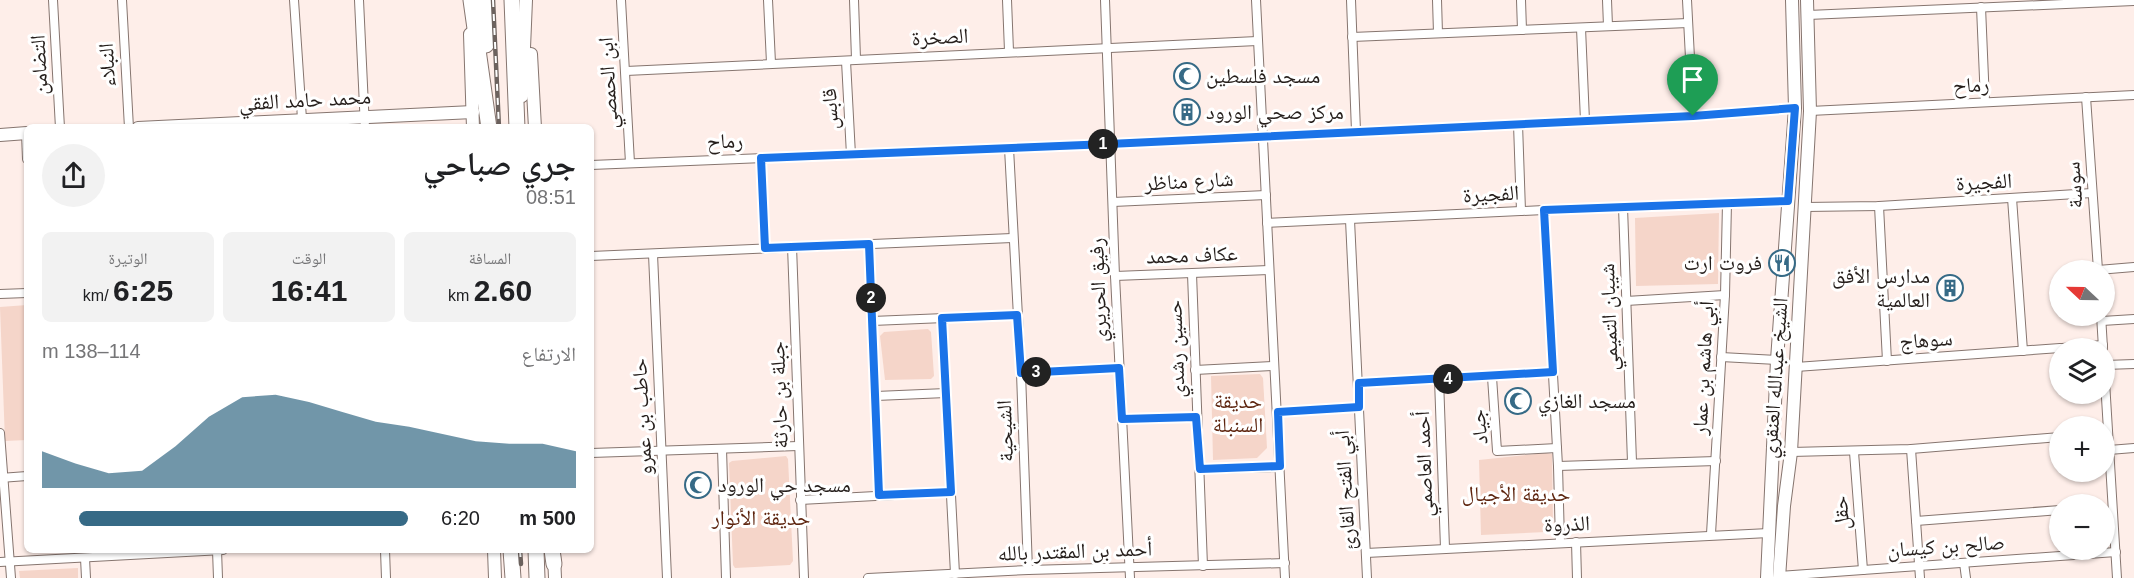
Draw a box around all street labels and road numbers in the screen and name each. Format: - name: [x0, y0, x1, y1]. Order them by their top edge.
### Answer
- street label: الصخرة: [911, 24, 969, 49]
- street label: التضامن: [25, 34, 54, 96]
- street label: ابن الحمصي: [594, 36, 627, 129]
- street label: النبلاء: [94, 43, 120, 87]
- street label: رماح: [1952, 72, 1990, 99]
- street label: محمد حامد الفقي: [238, 85, 372, 120]
- street label: قابس: [817, 88, 844, 130]
- street label: رماح: [706, 128, 744, 155]
- street label: سوسة: [2060, 161, 2087, 209]
- street label: شارع مناظر: [1143, 167, 1234, 196]
- street label: الفجيرة: [1955, 169, 2013, 195]
- street label: الفجيرة: [1462, 181, 1520, 207]
- street label: رفيق الحريري: [1084, 237, 1116, 343]
- street label: عكاف محمد: [1146, 241, 1238, 268]
- street label: شيبان التميمي: [1595, 263, 1627, 371]
- street label: الشيخ عبدالله العنقري: [1757, 297, 1797, 460]
- street label: حسين رشدي: [1162, 300, 1194, 398]
- street label: أبي هاشم بن عمار: [1687, 300, 1723, 437]
- street label: سوهاج: [1899, 326, 1953, 355]
- street label: جبلة بن حارثة: [765, 341, 794, 449]
- street label: حاطب بن عمرو: [627, 358, 658, 476]
- street label: الشيحية: [992, 400, 1017, 462]
- street label: جياد: [1465, 408, 1492, 446]
- street label: أحمد العاصمي: [1409, 411, 1442, 517]
- street label: أبي الفتح القارئ: [1329, 429, 1364, 551]
- street label: حقل: [1828, 495, 1855, 531]
- street label: الذروة: [1544, 511, 1590, 536]
- street label: صالح بن كيسان: [1886, 530, 2006, 563]
- street label: أحمد بن المقتدر بالله: [997, 536, 1153, 567]

